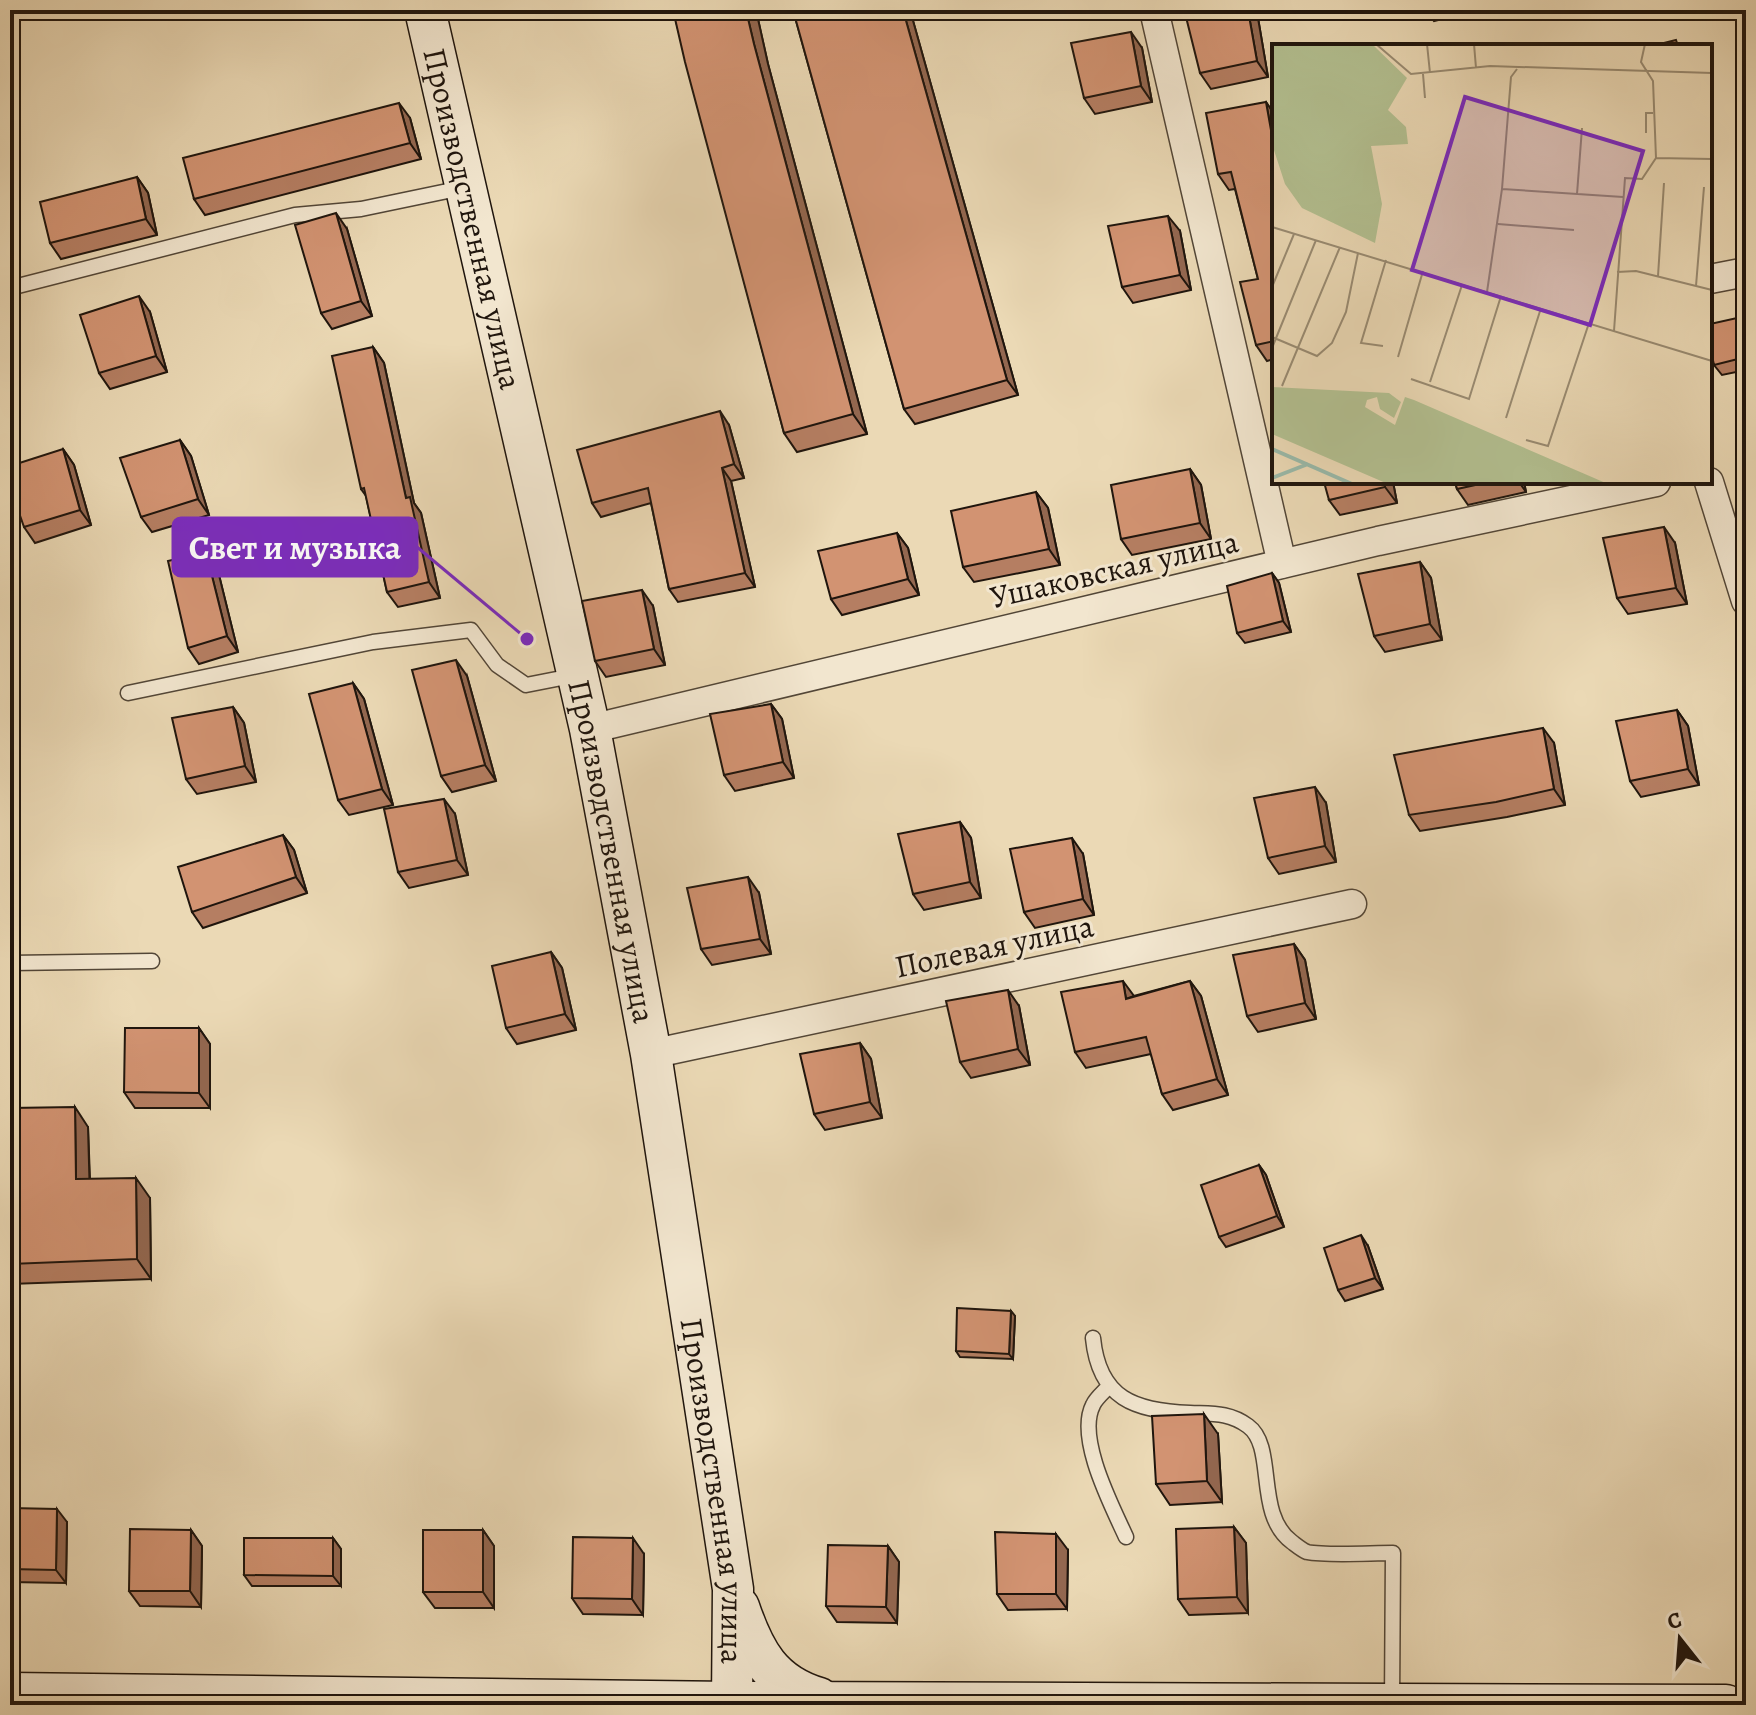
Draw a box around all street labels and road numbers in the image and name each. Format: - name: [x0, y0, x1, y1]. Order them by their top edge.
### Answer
- street label: Производственная улица: [412, 44, 533, 394]
- street label: Ушаковская улица: [986, 519, 1243, 619]
- street label: Производственная улица: [557, 675, 667, 1027]
- street label: Полевая улица: [891, 903, 1098, 989]
- street label: Производственная улица: [670, 1315, 755, 1664]

